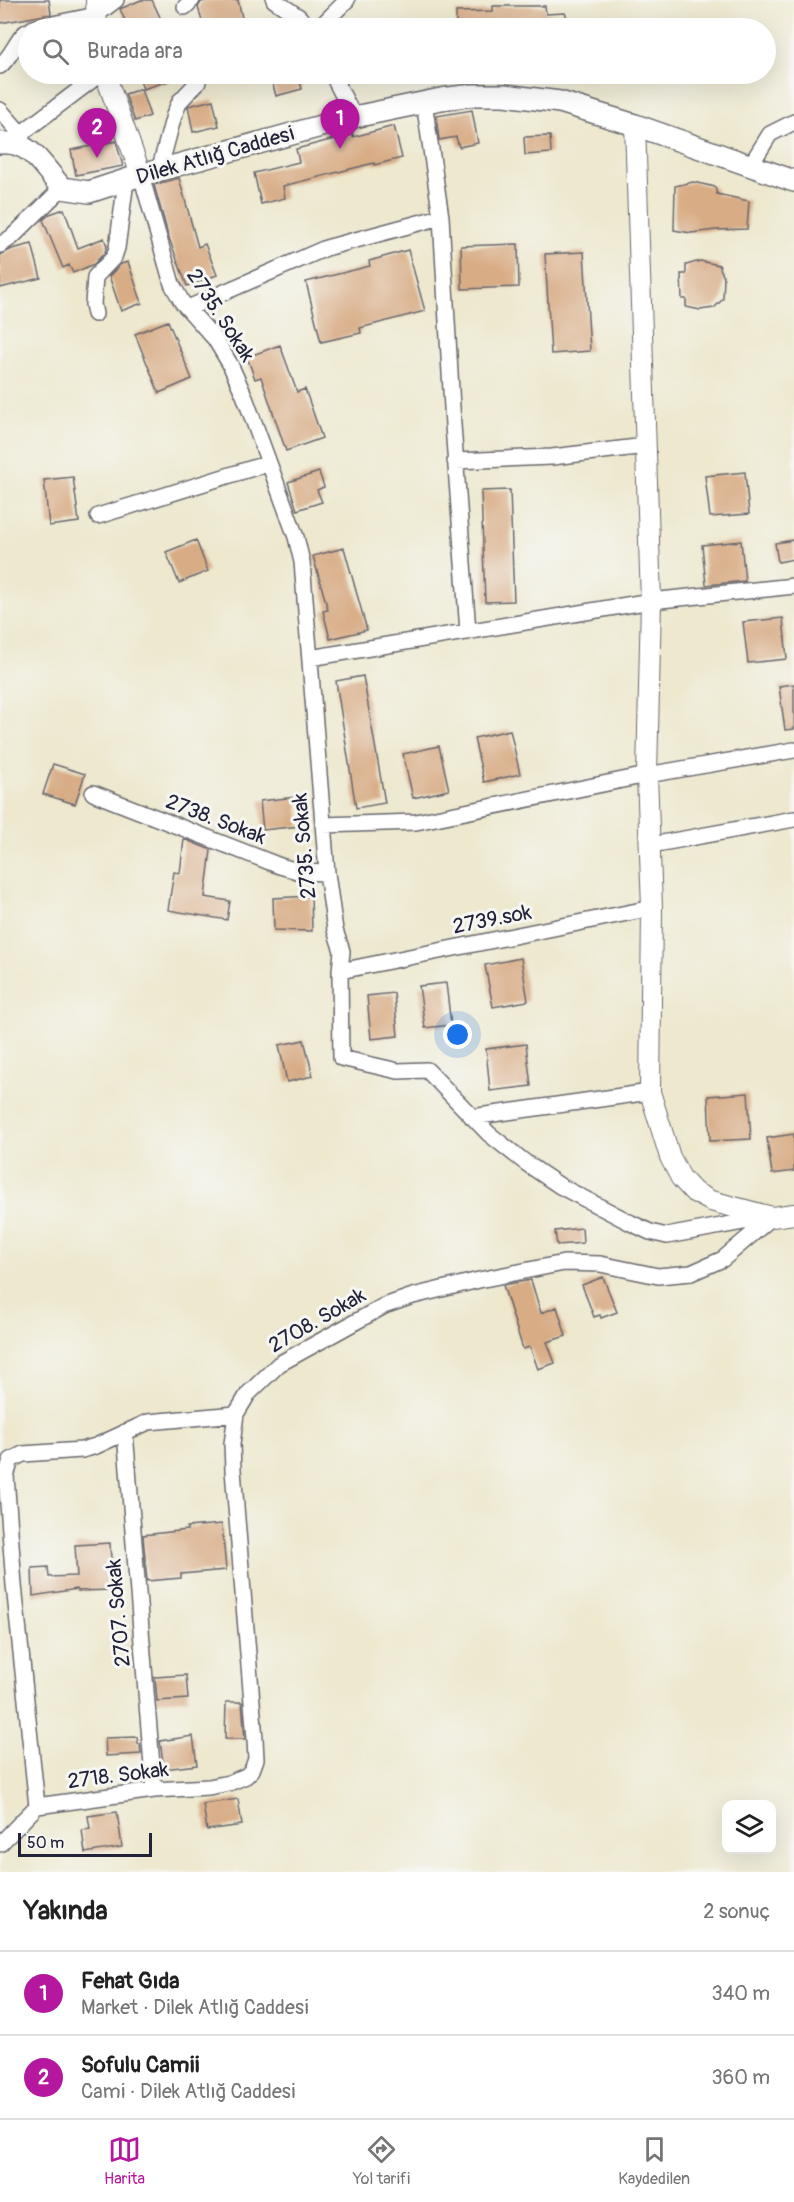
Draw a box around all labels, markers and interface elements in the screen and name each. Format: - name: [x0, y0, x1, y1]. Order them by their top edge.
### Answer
- search box: [18, 18, 776, 84]
- icon: search: [39, 35, 72, 68]
- text: Burada ara: [87, 37, 183, 65]
- pin: 1: [320, 100, 360, 149]
- pin: 2: [78, 108, 116, 158]
- street label: Dilek Atlığ Caddesi: [133, 120, 297, 191]
- street label: 2735. Sokak: [180, 264, 261, 367]
- street label: 2738. Sokak: [162, 788, 270, 851]
- street label: 2735. Sokak: [286, 792, 323, 900]
- street label: 2739.sok: [451, 899, 534, 940]
- your location: [443, 1020, 472, 1049]
- street label: 2708. Sokak: [264, 1282, 371, 1359]
- street label: 2707. Sokak: [100, 1558, 137, 1668]
- street label: 2718. Sokak: [66, 1756, 170, 1795]
- map controls: [722, 1800, 776, 1854]
- button: layers: [722, 1800, 776, 1854]
- scale bar: [18, 1830, 152, 1858]
- text: 50 m: [27, 1833, 64, 1853]
- text: Yakında: [24, 1895, 108, 1927]
- text: 2 sonuç: [703, 1899, 770, 1924]
- text: Fehat Gıda: [81, 1967, 179, 1995]
- text: 1: [40, 1981, 47, 2006]
- text: 340 m: [711, 1981, 770, 2006]
- text: Market · Dilek Atlığ Caddesi: [81, 1995, 308, 2020]
- text: Sofulu Camii: [81, 2051, 199, 2079]
- text: 2: [38, 2065, 49, 2090]
- text: 360 m: [711, 2065, 770, 2090]
- text: Cami · Dilek Atlığ Caddesi: [81, 2079, 295, 2104]
- tab: Harita: [104, 2133, 145, 2189]
- tab: Yol tarifi: [353, 2133, 410, 2189]
- tab: Kaydedilen: [618, 2133, 690, 2189]

